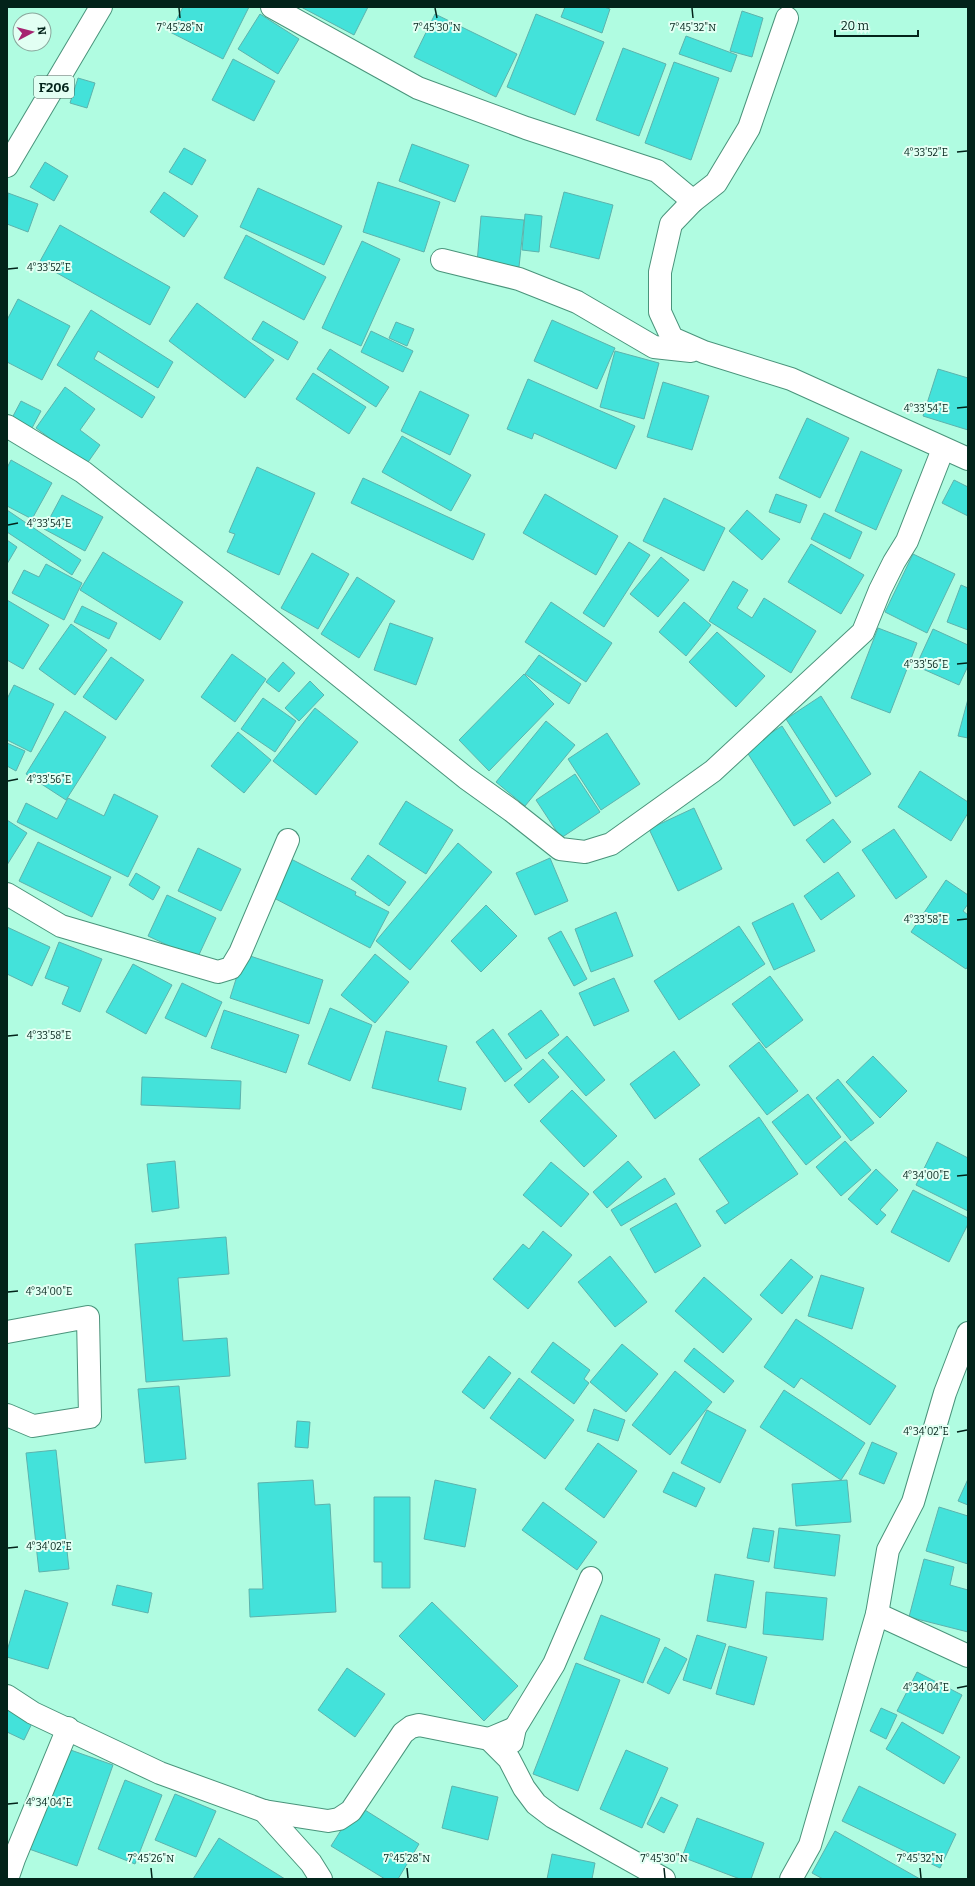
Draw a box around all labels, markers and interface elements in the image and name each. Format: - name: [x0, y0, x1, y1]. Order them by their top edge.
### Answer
- north arrow: [12, 12, 52, 52]
- scale bar: [835, 12, 918, 38]
- text: 20 m: [841, 19, 870, 33]
- text: 7°45'28"N: [157, 22, 203, 34]
- text: 7°45'30"N: [413, 22, 461, 34]
- text: 7°45'32"N: [670, 22, 716, 34]
- text: N: [34, 26, 48, 36]
- road number: F206: [34, 76, 74, 98]
- text: 4°33'52"E: [904, 147, 948, 159]
- text: 4°33'52"E: [27, 262, 71, 274]
- text: 4°33'54"E: [904, 403, 948, 415]
- text: 4°33'54"E: [27, 518, 71, 530]
- text: 4°33'56"E: [904, 659, 948, 671]
- text: 4°33'56"E: [27, 774, 71, 786]
- text: 4°33'58"E: [904, 914, 948, 926]
- text: 4°33'58"E: [27, 1030, 71, 1042]
- text: 4°34'00"E: [903, 1170, 949, 1182]
- text: 4°34'00"E: [26, 1286, 72, 1298]
- text: 4°34'02"E: [903, 1426, 949, 1438]
- text: 4°34'02"E: [26, 1541, 72, 1553]
- text: 4°34'04"E: [903, 1682, 949, 1694]
- text: 4°34'04"E: [26, 1797, 72, 1809]
- text: 7°45'26"N: [128, 1853, 174, 1865]
- text: 7°45'28"N: [384, 1853, 430, 1865]
- text: 7°45'30"N: [640, 1853, 688, 1865]
- text: 7°45'32"N: [897, 1853, 943, 1865]

